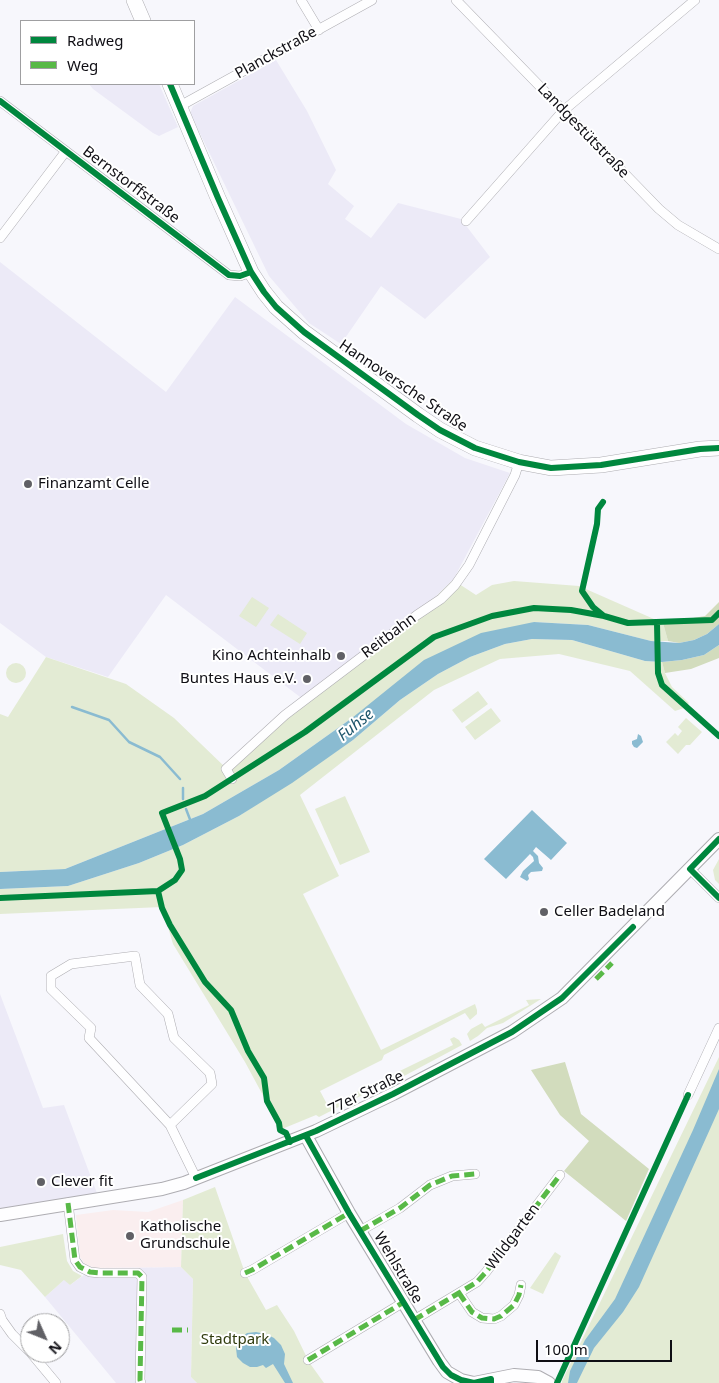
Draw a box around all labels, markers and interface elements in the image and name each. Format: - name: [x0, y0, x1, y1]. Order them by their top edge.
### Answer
- legend: [20, 20, 195, 85]
- street label: Planckstraße: [232, 23, 320, 83]
- text: Radweg: [67, 30, 123, 50]
- text: Weg: [67, 55, 98, 75]
- street label: Landgestütstraße: [533, 80, 633, 182]
- street label: Bernstorffstraße: [79, 143, 183, 227]
- street label: Hannoversche Straße: [335, 336, 471, 436]
- place label: Finanzamt Celle: [38, 475, 150, 493]
- marker: Finanzamt Celle: [22, 478, 34, 490]
- street label: Reitbahn: [358, 610, 420, 662]
- place label: Kino Achteinhalb: [212, 647, 331, 665]
- marker: Kino Achteinhalb: [335, 650, 347, 662]
- place label: Buntes Haus e.V.: [180, 670, 297, 688]
- marker: Buntes Haus e.V.: [301, 673, 313, 685]
- water label: Fuhse: [334, 705, 378, 745]
- place label: Celler Badeland: [554, 903, 665, 921]
- marker: Celler Badeland: [538, 906, 550, 918]
- street label: 77er Straße: [325, 1067, 407, 1119]
- place label: Clever fit: [51, 1173, 113, 1191]
- marker: Clever fit: [35, 1176, 47, 1188]
- street label: Wildgarten: [482, 1200, 544, 1274]
- place label: Katholische Grundschule: [140, 1218, 230, 1253]
- street label: Wehlstraße: [370, 1229, 426, 1307]
- marker: Katholische Grundschule: [124, 1230, 136, 1242]
- north arrow: [20, 1313, 70, 1363]
- scale bar: [539, 1330, 675, 1362]
- park label: Stadtpark: [201, 1331, 269, 1349]
- text: N: [45, 1337, 66, 1359]
- text: 100 m: [544, 1339, 588, 1359]

